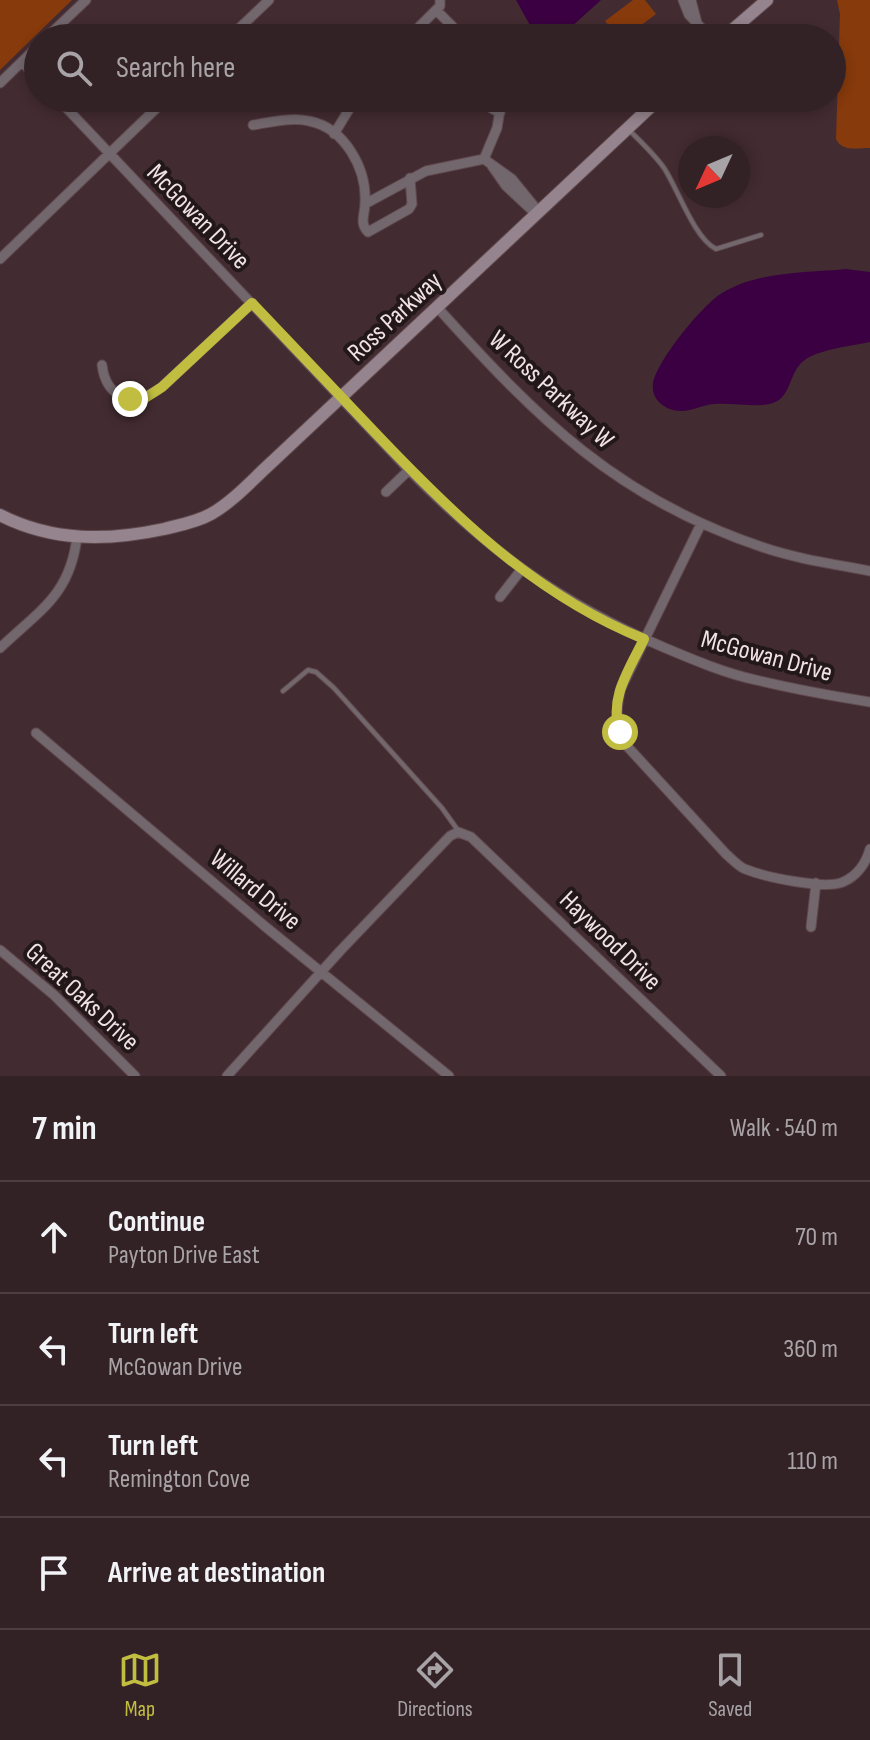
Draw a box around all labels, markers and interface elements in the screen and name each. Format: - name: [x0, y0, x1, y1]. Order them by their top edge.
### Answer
- search box: [24, 24, 846, 112]
- icon: search: [52, 46, 96, 90]
- text: Search here: [116, 50, 235, 86]
- north arrow: [678, 136, 750, 208]
- street label: McGowan Drive: [140, 158, 256, 276]
- street label: Ross Parkway: [342, 266, 448, 368]
- street label: W Ross Parkway W: [482, 324, 620, 456]
- route end: [112, 381, 148, 417]
- street label: McGowan Drive: [698, 624, 836, 689]
- route start: [602, 714, 638, 750]
- street label: Willard Drive: [203, 843, 307, 937]
- street label: Haywood Drive: [553, 885, 667, 997]
- street label: Great Oaks Drive: [19, 937, 145, 1057]
- text: 7 min: [32, 1108, 97, 1149]
- text: Walk · 540 m: [730, 1113, 838, 1144]
- text: Continue: [108, 1204, 205, 1240]
- icon: ahead: [32, 1215, 76, 1259]
- text: 70 m: [795, 1222, 838, 1253]
- text: Payton Drive East: [108, 1240, 260, 1271]
- text: Turn left: [108, 1316, 198, 1352]
- icon: left: [32, 1327, 76, 1371]
- text: 360 m: [783, 1334, 838, 1365]
- text: McGowan Drive: [108, 1352, 242, 1383]
- text: Turn left: [108, 1428, 198, 1464]
- icon: left: [32, 1439, 76, 1483]
- text: 110 m: [787, 1446, 838, 1477]
- text: Remington Cove: [108, 1464, 250, 1495]
- icon: arrive: [32, 1551, 76, 1595]
- text: Arrive at destination: [108, 1555, 325, 1591]
- tab: Map: [118, 1648, 162, 1723]
- tab: Directions: [397, 1648, 473, 1723]
- tab: Saved: [708, 1648, 752, 1723]

